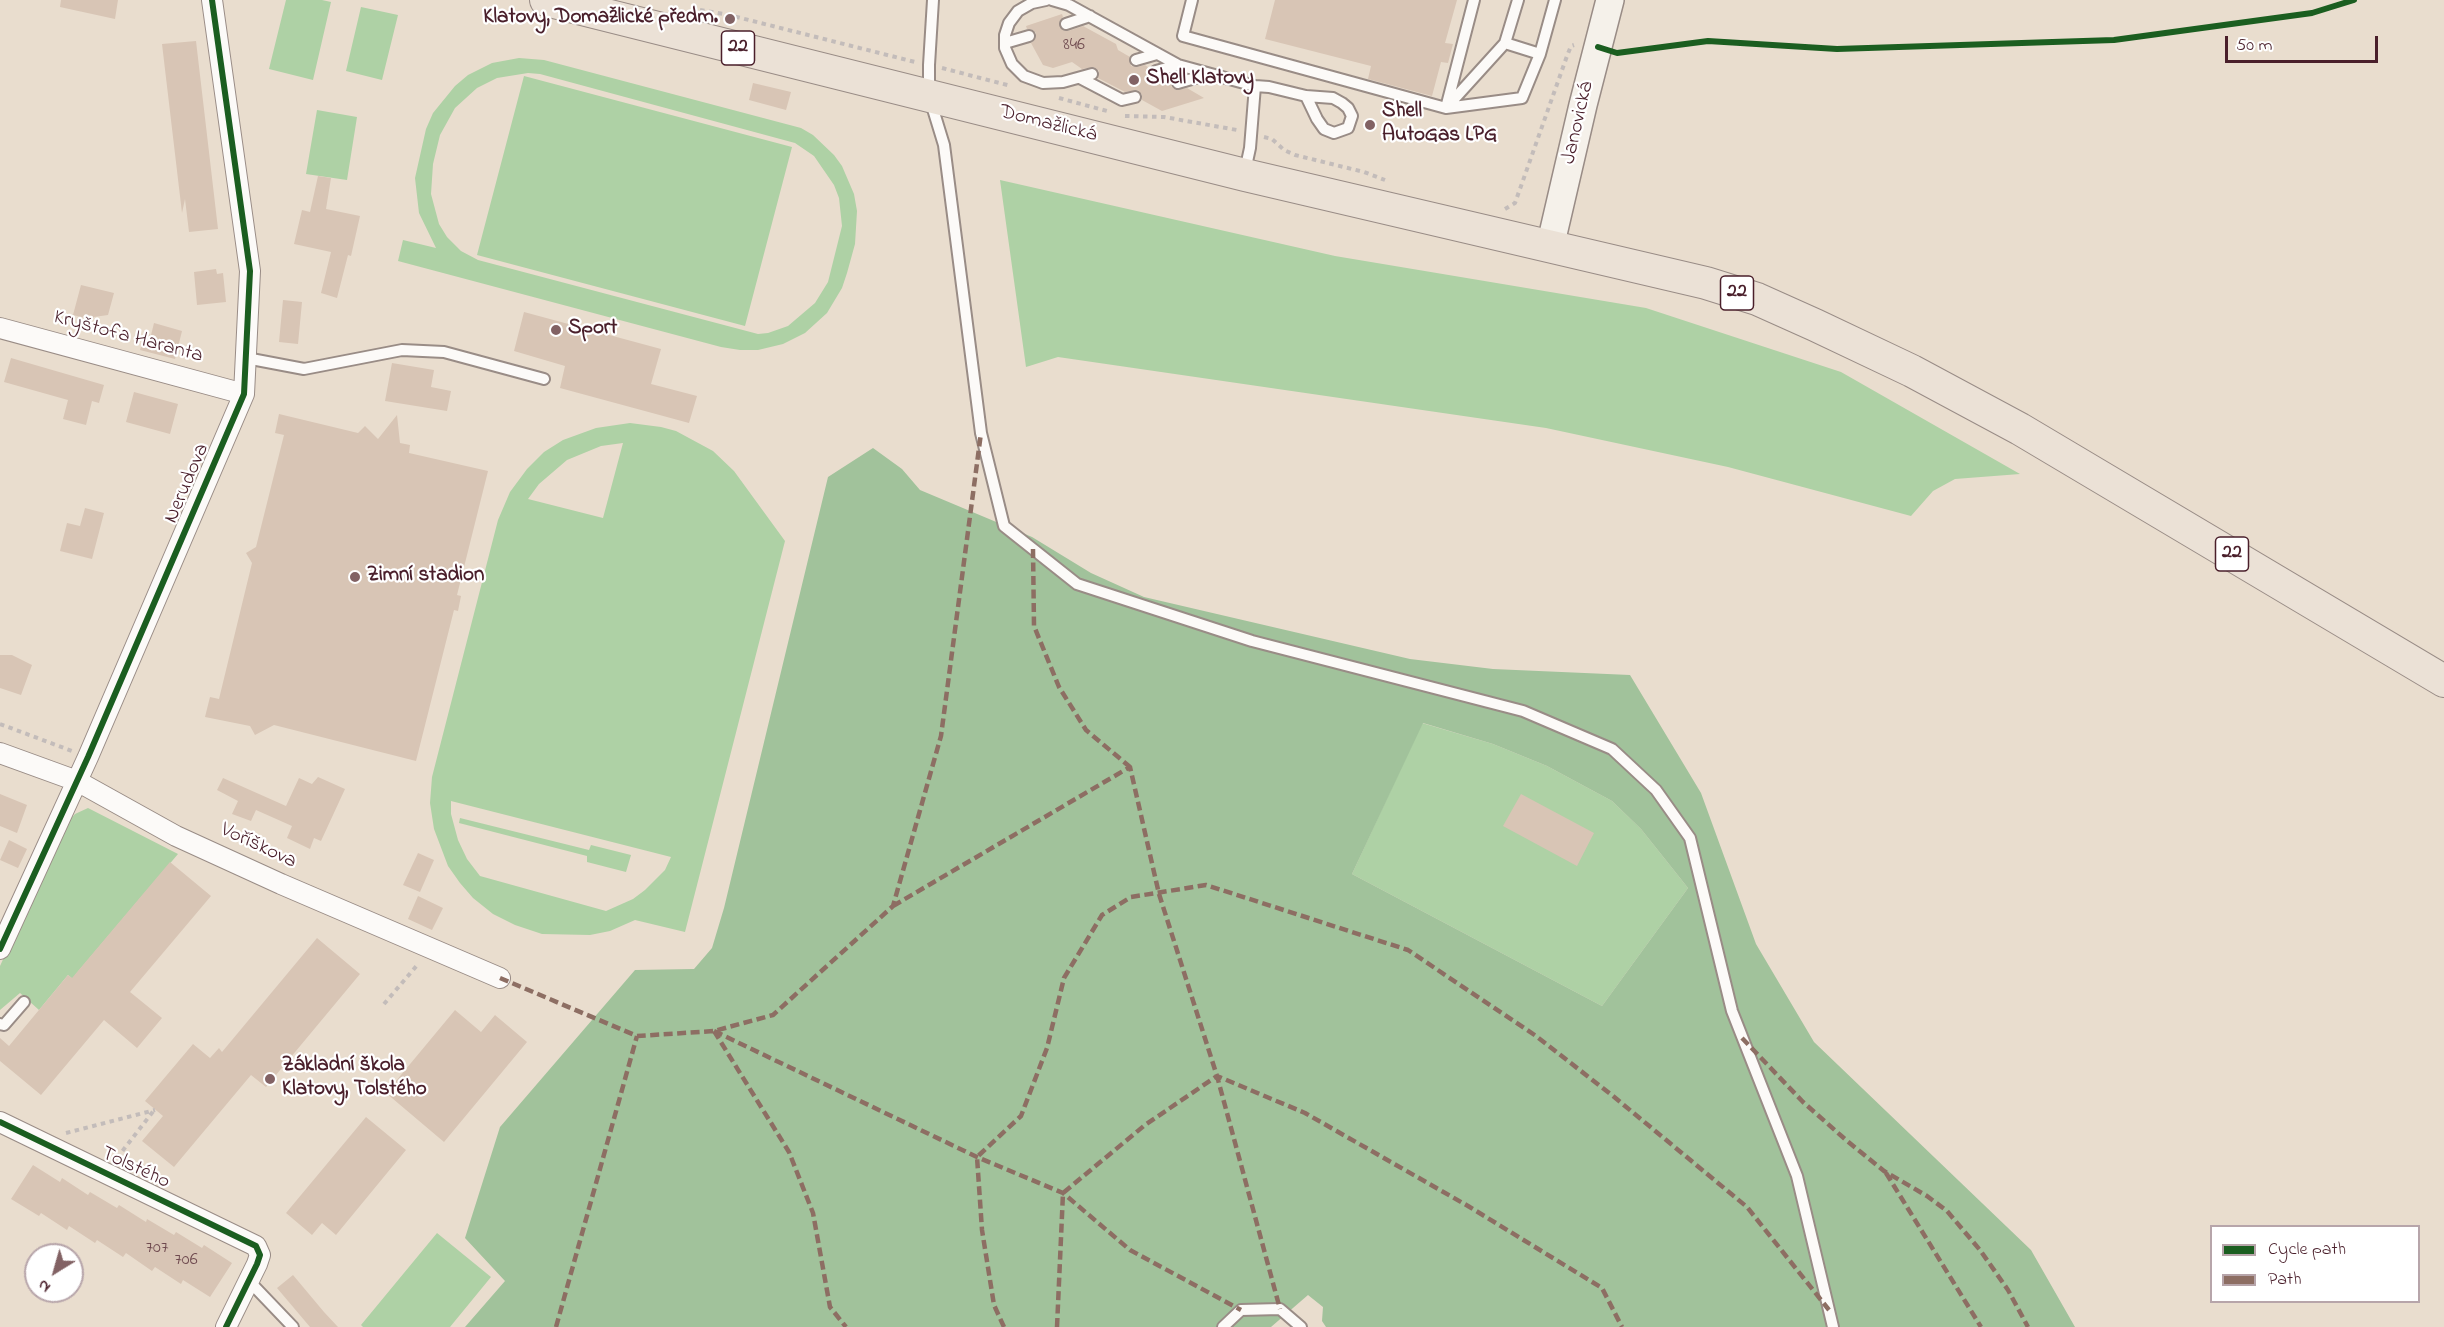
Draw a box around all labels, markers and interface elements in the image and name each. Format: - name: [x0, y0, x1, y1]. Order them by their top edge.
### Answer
- place label: Klatovy, Domažlické předm.: [483, 6, 718, 32]
- marker: Klatovy, Domažlické předm.: [723, 12, 737, 26]
- scale bar: [2228, 24, 2381, 62]
- road number: 22: [722, 31, 754, 65]
- text: 50 m: [2236, 33, 2273, 59]
- house number: 846: [1063, 35, 1085, 57]
- place label: Shell Klatovy: [1146, 67, 1254, 93]
- marker: Shell Klatovy: [1127, 73, 1141, 87]
- street label: Janovická: [1557, 79, 1601, 167]
- place label: Shell AutoGas LPG: [1382, 100, 1497, 150]
- street label: Domažlická: [997, 101, 1099, 149]
- marker: Shell AutoGas LPG: [1363, 118, 1377, 132]
- road number: 22: [1720, 276, 1754, 310]
- street label: Kryštofa Haranta: [51, 306, 205, 370]
- place label: Sport: [568, 317, 617, 343]
- marker: Sport: [549, 323, 563, 337]
- street label: Nerudova: [160, 440, 216, 528]
- road number: 22: [2216, 537, 2248, 571]
- place label: Zimní stadion: [367, 564, 484, 590]
- marker: Zimní stadion: [348, 570, 362, 584]
- street label: Voříškova: [216, 818, 300, 876]
- place label: Základní škola Klatovy, Tolstého: [282, 1054, 427, 1104]
- marker: Základní škola Klatovy, Tolstého: [263, 1072, 277, 1086]
- street label: Tolstého: [97, 1142, 173, 1196]
- legend: [2210, 1225, 2420, 1303]
- text: Cycle path: [2268, 1237, 2346, 1263]
- house number: 707: [146, 1238, 168, 1260]
- north arrow: [24, 1243, 84, 1303]
- house number: 706: [174, 1250, 198, 1272]
- text: Path: [2268, 1267, 2302, 1293]
- text: N: [33, 1273, 56, 1299]

